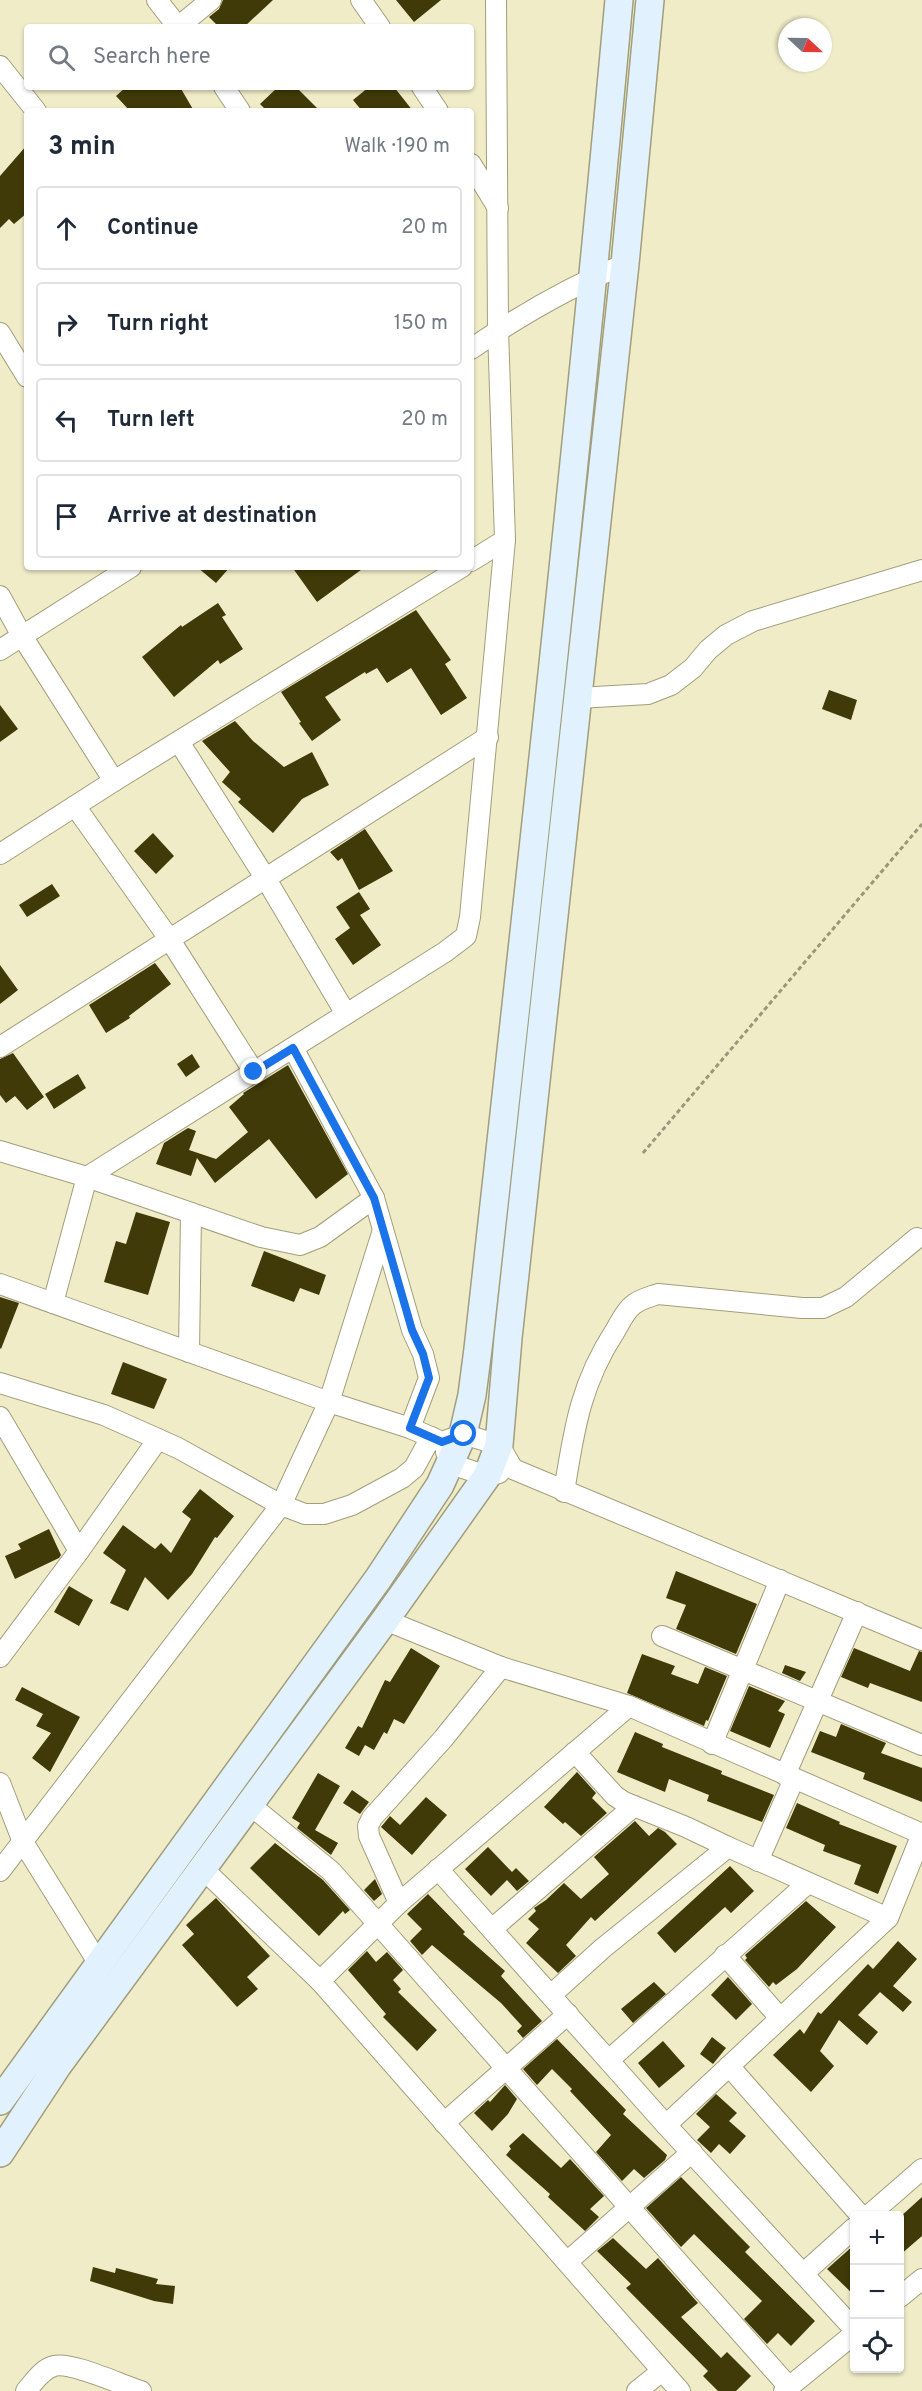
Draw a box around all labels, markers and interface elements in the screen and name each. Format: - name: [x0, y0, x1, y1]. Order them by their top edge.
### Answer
- north arrow: [778, 18, 832, 72]
- search box: [24, 24, 474, 90]
- icon: search: [45, 41, 78, 74]
- text: Search here: [93, 44, 211, 71]
- text: 3 min: [48, 131, 116, 164]
- text: Walk · 190 m: [344, 134, 450, 160]
- icon: ahead: [50, 212, 83, 245]
- text: Continue: [107, 215, 198, 242]
- text: 20 m: [401, 215, 448, 241]
- icon: right: [50, 308, 83, 341]
- text: Turn right: [107, 311, 209, 338]
- text: 150 m: [394, 311, 448, 337]
- icon: left: [50, 404, 83, 437]
- text: Turn left: [107, 407, 195, 434]
- text: 20 m: [401, 407, 448, 433]
- icon: arrive: [50, 500, 83, 533]
- text: Arrive at destination: [107, 503, 317, 530]
- route end: [240, 1058, 266, 1084]
- route start: [450, 1420, 476, 1446]
- map controls: [850, 2211, 904, 2373]
- button: +: [850, 2211, 904, 2265]
- button: −: [850, 2265, 904, 2319]
- button: locate: [850, 2319, 904, 2373]

